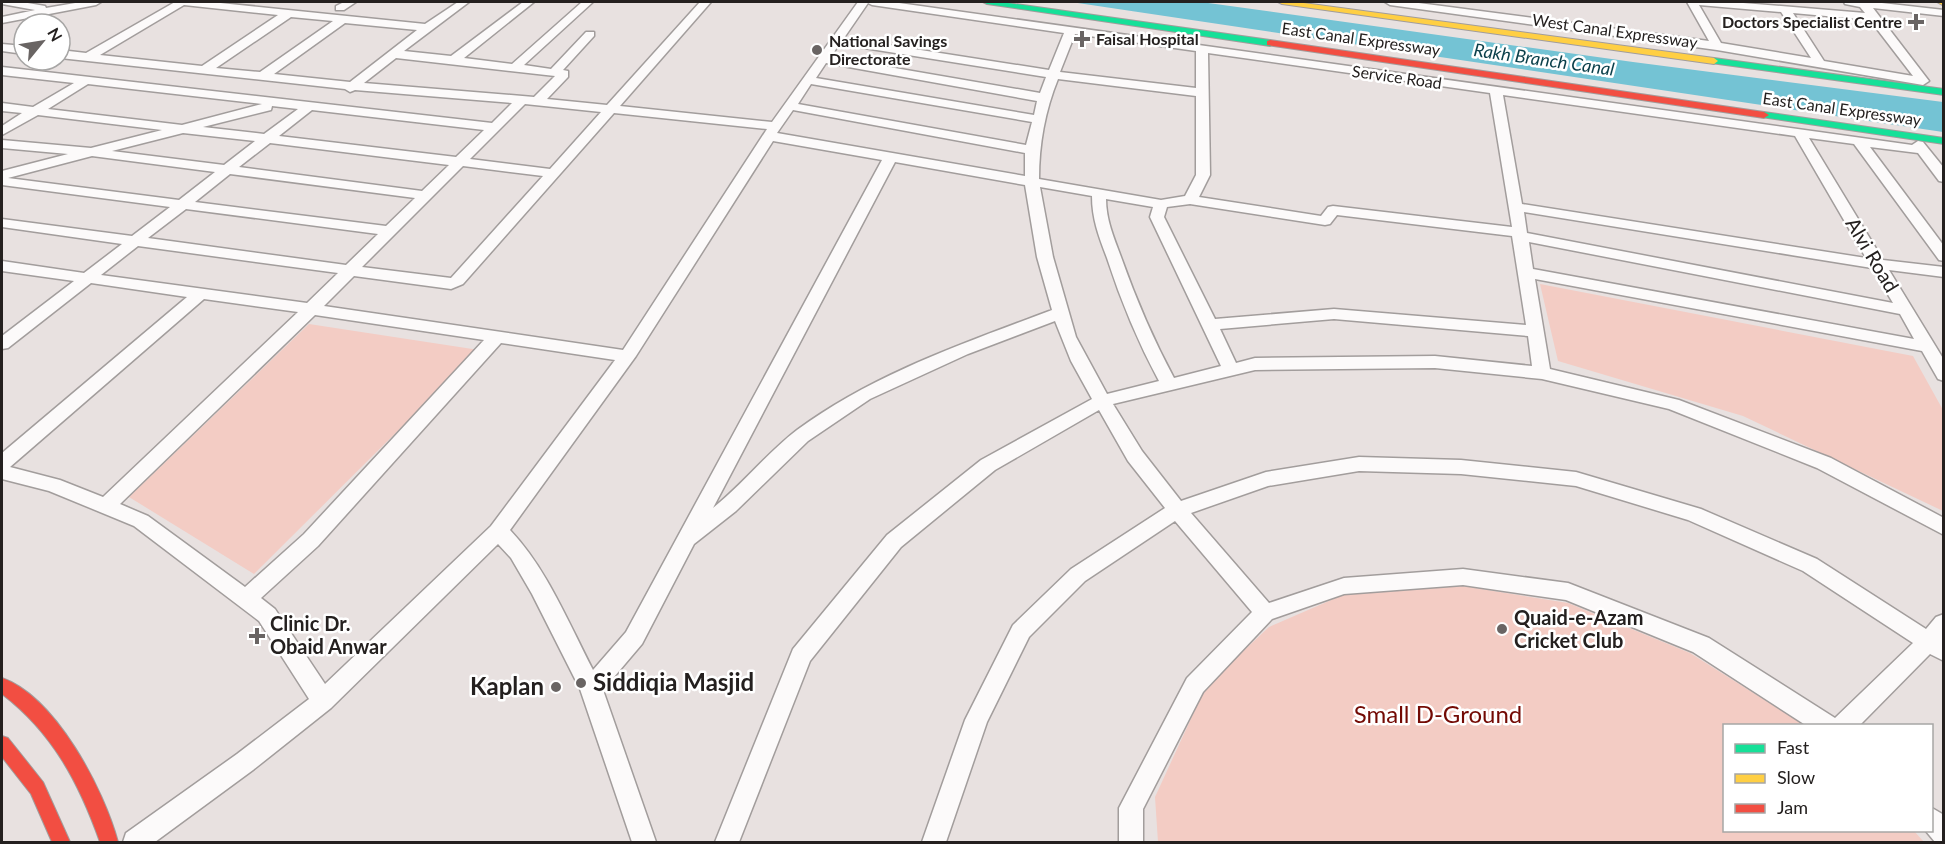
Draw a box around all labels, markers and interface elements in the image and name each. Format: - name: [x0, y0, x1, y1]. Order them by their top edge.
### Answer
- street label: West Canal Expressway: [1531, 9, 1700, 52]
- north arrow: [12, 12, 72, 72]
- place label: Doctors Specialist Centre: [1722, 12, 1902, 31]
- marker: Doctors Specialist Centre: [1907, 13, 1925, 31]
- street label: East Canal Expressway: [1281, 18, 1442, 59]
- text: N: [44, 24, 67, 44]
- place label: Faisal Hospital: [1096, 29, 1199, 48]
- marker: Faisal Hospital: [1073, 30, 1091, 48]
- place label: National Savings Directorate: [829, 31, 947, 68]
- water label: Rakh Branch Canal: [1472, 38, 1616, 80]
- marker: National Savings Directorate: [810, 43, 824, 57]
- street label: Service Road: [1351, 61, 1443, 92]
- street label: East Canal Expressway: [1762, 88, 1923, 129]
- street label: Alvi Road: [1841, 213, 1904, 296]
- place label: Quaid-e-Azam Cricket Club: [1514, 605, 1643, 652]
- place label: Clinic Dr. Obaid Anwar: [270, 611, 387, 658]
- marker: Quaid-e-Azam Cricket Club: [1495, 622, 1509, 636]
- marker: Clinic Dr. Obaid Anwar: [248, 627, 266, 645]
- place label: Siddiqia Masjid: [593, 667, 754, 696]
- place label: Kaplan: [470, 671, 544, 700]
- marker: Siddiqia Masjid: [574, 676, 588, 690]
- marker: Kaplan: [549, 680, 563, 694]
- park label: Small D-Ground: [1354, 699, 1522, 728]
- legend: [1723, 724, 1933, 832]
- text: Fast: [1777, 736, 1810, 758]
- text: Slow: [1777, 766, 1815, 788]
- text: Jam: [1777, 796, 1808, 818]

